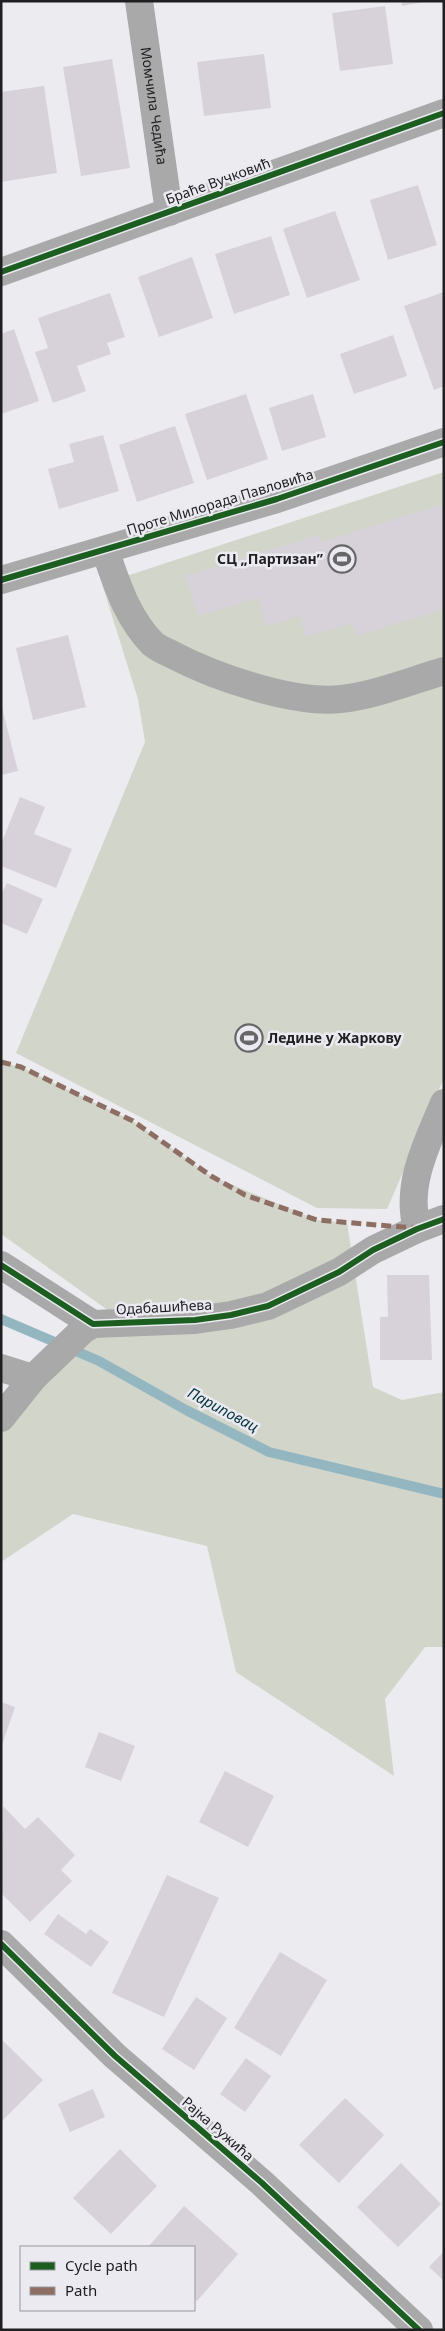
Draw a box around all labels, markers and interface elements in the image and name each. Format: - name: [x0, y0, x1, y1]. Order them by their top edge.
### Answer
- street label: Момчила Чедића: [137, 46, 172, 166]
- street label: Браће Вучковић: [163, 153, 273, 208]
- street label: Проте Милорада Павловића: [124, 464, 316, 539]
- sports icon: СЦ „Партизан”: [327, 544, 357, 574]
- place label: СЦ „Партизан”: [217, 549, 324, 568]
- sports icon: Ледине у Жаркову: [234, 1023, 264, 1053]
- place label: Ледине у Жаркову: [268, 1028, 402, 1047]
- street label: Одабашићева: [115, 1294, 212, 1319]
- water label: Париповац: [184, 1382, 263, 1436]
- street label: Рајка Ружића: [178, 2092, 258, 2165]
- legend: [20, 2246, 195, 2311]
- text: Cycle path: [65, 2255, 138, 2275]
- text: Path: [65, 2280, 97, 2300]

